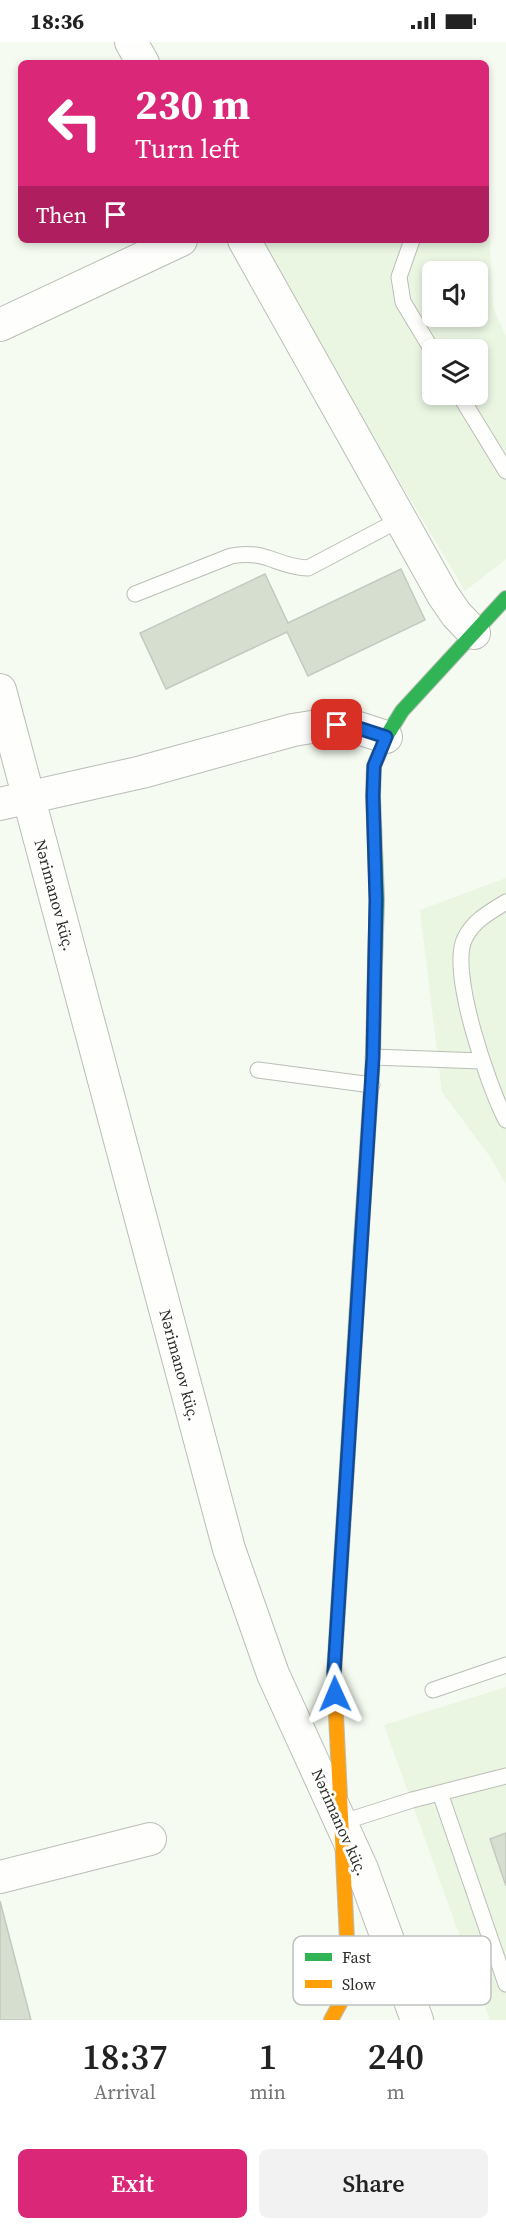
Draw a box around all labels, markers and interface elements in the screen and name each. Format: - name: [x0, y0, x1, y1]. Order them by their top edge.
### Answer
- text: 18:36: [30, 6, 84, 36]
- text: 230 m: [135, 75, 250, 133]
- icon: left: [36, 84, 114, 162]
- text: Turn left: [135, 130, 239, 167]
- icon: arrive: [99, 198, 132, 231]
- text: Then: [36, 200, 87, 230]
- map controls: [422, 261, 488, 405]
- button: sound: [422, 261, 488, 327]
- button: layers: [422, 339, 488, 405]
- pin: [311, 699, 362, 750]
- icon: arrive: [320, 708, 353, 741]
- street label: Nərimanov küç.: [30, 837, 80, 953]
- street label: Nərimanov küç.: [155, 1307, 205, 1423]
- position arrow: [303, 1662, 367, 1726]
- street label: Nərimanov küç.: [307, 1765, 373, 1879]
- legend: [293, 1936, 491, 2005]
- text: Fast: [342, 1946, 372, 1968]
- text: Slow: [342, 1973, 377, 1995]
- text: 18:37: [82, 2032, 168, 2081]
- text: 1: [258, 2032, 277, 2081]
- text: 240: [368, 2032, 424, 2081]
- text: Arrival: [94, 2078, 156, 2106]
- text: min: [250, 2078, 286, 2106]
- text: m: [387, 2078, 405, 2106]
- button: Exit: [18, 2149, 247, 2218]
- button: Share: [259, 2149, 488, 2218]

